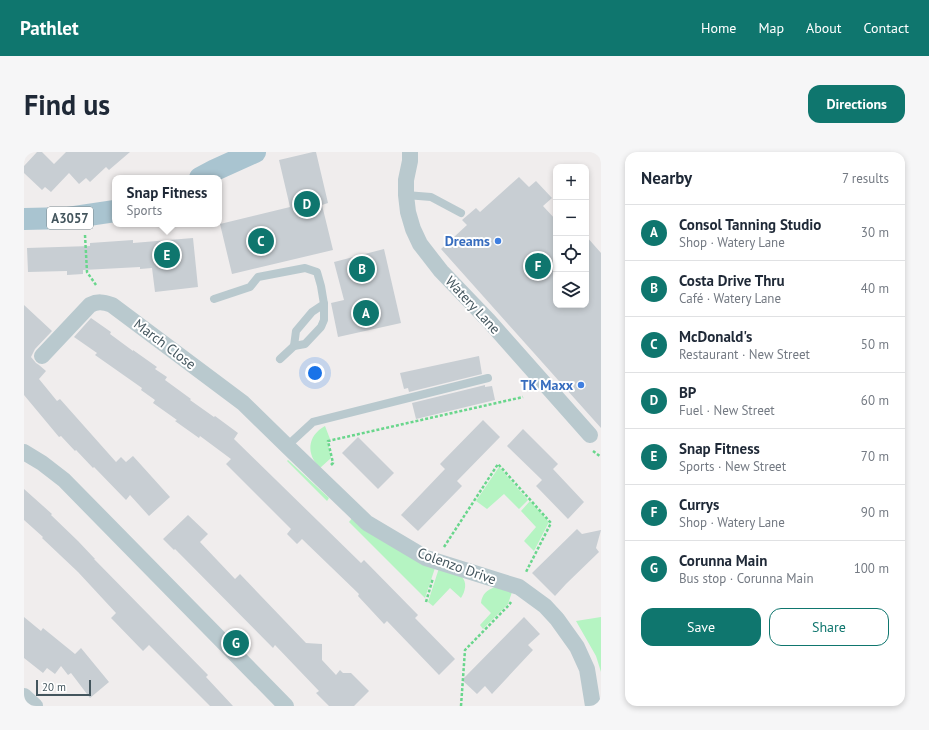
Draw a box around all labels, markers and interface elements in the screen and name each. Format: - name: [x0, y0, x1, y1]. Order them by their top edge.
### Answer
- text: Pathlet: [20, 16, 79, 40]
- text: Home: [701, 19, 736, 37]
- text: Map: [758, 19, 784, 37]
- text: About: [806, 19, 842, 37]
- text: Contact: [864, 19, 909, 37]
- button: Directions: [808, 85, 905, 123]
- text: Find us: [24, 86, 110, 123]
- map controls: [553, 164, 589, 308]
- button: +: [553, 164, 589, 200]
- text: Nearby: [641, 167, 692, 189]
- text: 7 results: [842, 170, 889, 187]
- popup: [112, 175, 222, 227]
- text: Snap Fitness: [127, 183, 207, 202]
- pin: D: [294, 189, 320, 219]
- button: −: [553, 200, 589, 236]
- text: Sports: [127, 202, 162, 219]
- road number: A3057: [47, 207, 93, 229]
- text: Consol Tanning Studio: [679, 215, 821, 234]
- text: A: [650, 224, 658, 241]
- text: 30 m: [861, 224, 889, 241]
- pin: C: [248, 226, 274, 256]
- place label: Dreams: [445, 232, 490, 250]
- text: Shop · Watery Lane: [679, 234, 785, 251]
- marker: Dreams: [493, 236, 503, 246]
- button: locate: [553, 236, 589, 272]
- pin: E: [154, 240, 180, 270]
- pin: F: [525, 251, 551, 281]
- pin: B: [349, 254, 375, 284]
- text: Costa Drive Thru: [679, 271, 785, 290]
- street label: Watery Lane: [442, 272, 504, 338]
- button: layers: [553, 272, 589, 308]
- text: B: [650, 280, 658, 297]
- text: 40 m: [861, 280, 889, 297]
- text: Café · Watery Lane: [679, 290, 781, 307]
- pin: A: [353, 298, 379, 328]
- street label: March Close: [130, 315, 200, 373]
- text: McDonald's: [679, 327, 752, 346]
- text: C: [650, 336, 658, 353]
- text: 50 m: [861, 336, 889, 353]
- text: Restaurant · New Street: [679, 346, 810, 363]
- your location: [305, 363, 325, 383]
- place label: TK Maxx: [521, 376, 574, 394]
- marker: TK Maxx: [576, 380, 586, 390]
- text: BP: [679, 383, 696, 402]
- text: D: [650, 392, 658, 409]
- text: 60 m: [861, 392, 889, 409]
- text: Fuel · New Street: [679, 402, 775, 419]
- text: Snap Fitness: [679, 439, 760, 458]
- text: E: [651, 448, 657, 465]
- text: 70 m: [861, 448, 889, 465]
- text: Sports · New Street: [679, 458, 786, 475]
- text: Currys: [679, 495, 719, 514]
- text: F: [651, 504, 657, 521]
- text: 90 m: [861, 504, 889, 521]
- text: Shop · Watery Lane: [679, 514, 785, 531]
- street label: Colenzo Drive: [415, 543, 499, 589]
- text: Corunna Main: [679, 551, 767, 570]
- text: G: [650, 560, 658, 577]
- text: 100 m: [854, 560, 889, 577]
- text: Bus stop · Corunna Main: [679, 570, 814, 587]
- button: Save: [641, 608, 761, 646]
- button: Share: [769, 608, 889, 646]
- pin: G: [223, 628, 249, 658]
- scale bar: [36, 678, 91, 697]
- text: 20 m: [42, 680, 66, 694]

